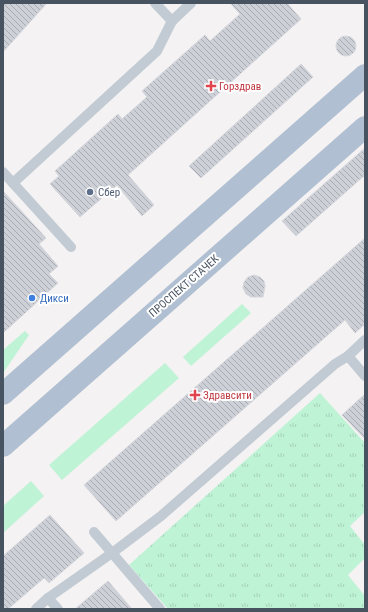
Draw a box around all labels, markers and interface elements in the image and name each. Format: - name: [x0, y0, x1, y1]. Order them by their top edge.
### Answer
- place label: Горздрав: [219, 80, 261, 93]
- marker: Горздрав: [206, 81, 216, 91]
- place label: Сбер: [98, 186, 120, 199]
- marker: Сбер: [85, 187, 95, 197]
- street label: ПРОСПЕКТ СТАЧЕК: [147, 252, 222, 320]
- place label: Дикси: [40, 292, 69, 305]
- marker: Дикси: [27, 293, 37, 303]
- place label: Здравсити: [203, 389, 252, 402]
- marker: Здравсити: [190, 390, 200, 400]

